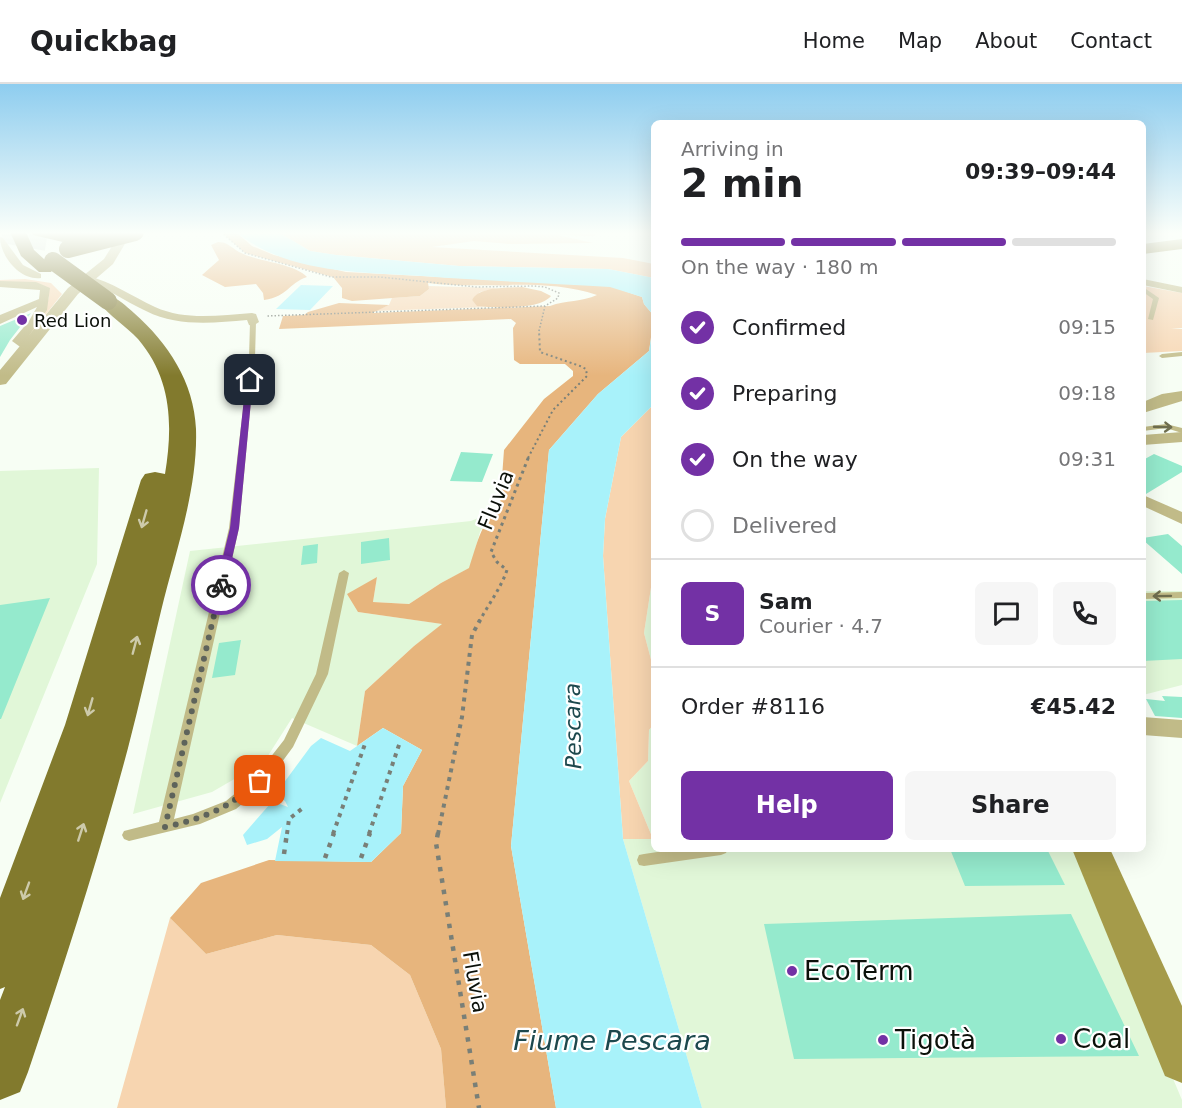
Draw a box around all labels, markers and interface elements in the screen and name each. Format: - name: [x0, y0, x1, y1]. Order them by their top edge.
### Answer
- text: Quickbag: [30, 25, 178, 58]
- text: Home: [803, 29, 865, 53]
- text: Map: [898, 29, 942, 53]
- text: About: [975, 29, 1037, 53]
- text: Contact: [1070, 29, 1152, 53]
- text: Arriving in: [681, 137, 784, 161]
- text: 09:39–09:44: [965, 159, 1116, 184]
- text: 2 min: [681, 161, 803, 206]
- text: On the way · 180 m: [681, 255, 879, 279]
- place label: Red Lion: [34, 310, 111, 331]
- icon: check: [681, 311, 714, 344]
- marker: Red Lion: [15, 313, 29, 327]
- text: Confirmed: [732, 315, 846, 340]
- text: 09:15: [1058, 315, 1116, 339]
- pin: [224, 354, 275, 405]
- icon: home: [233, 363, 266, 396]
- icon: check: [681, 377, 714, 410]
- text: Preparing: [732, 381, 838, 406]
- text: 09:18: [1058, 381, 1116, 405]
- one-way arrow: [1153, 422, 1172, 433]
- icon: check: [681, 443, 714, 476]
- text: On the way: [732, 447, 858, 472]
- text: 09:31: [1058, 447, 1116, 471]
- street label: Fluvia: [473, 467, 519, 533]
- one-way arrow: [138, 509, 149, 528]
- text: Delivered: [732, 513, 837, 538]
- courier: [191, 555, 251, 615]
- icon: bike: [205, 569, 238, 602]
- button: chat: [975, 582, 1038, 645]
- button: phone: [1053, 582, 1116, 645]
- text: Sam: [759, 589, 813, 614]
- one-way arrow: [1153, 590, 1173, 601]
- text: S: [705, 601, 720, 626]
- text: Courier · 4.7: [759, 614, 883, 638]
- one-way arrow: [130, 636, 141, 655]
- water label: Pescara: [560, 683, 586, 769]
- text: Order #8116: [681, 694, 825, 719]
- text: €45.42: [1031, 694, 1116, 719]
- one-way arrow: [84, 697, 95, 716]
- pin: [234, 755, 285, 806]
- icon: bag: [243, 764, 276, 797]
- button: Help: [681, 771, 893, 840]
- button: Share: [905, 771, 1116, 840]
- one-way arrow: [76, 823, 87, 842]
- one-way arrow: [20, 881, 31, 900]
- street label: Fluvia: [458, 949, 492, 1015]
- place label: EcoTerm: [804, 956, 914, 986]
- marker: EcoTerm: [785, 964, 799, 978]
- one-way arrow: [15, 1009, 26, 1027]
- place label: Coal: [1073, 1024, 1130, 1054]
- water label: Fiume Pescara: [513, 1025, 711, 1056]
- place label: Tigotà: [894, 1025, 976, 1055]
- marker: Coal: [1054, 1032, 1068, 1046]
- marker: Tigotà: [876, 1033, 890, 1047]

